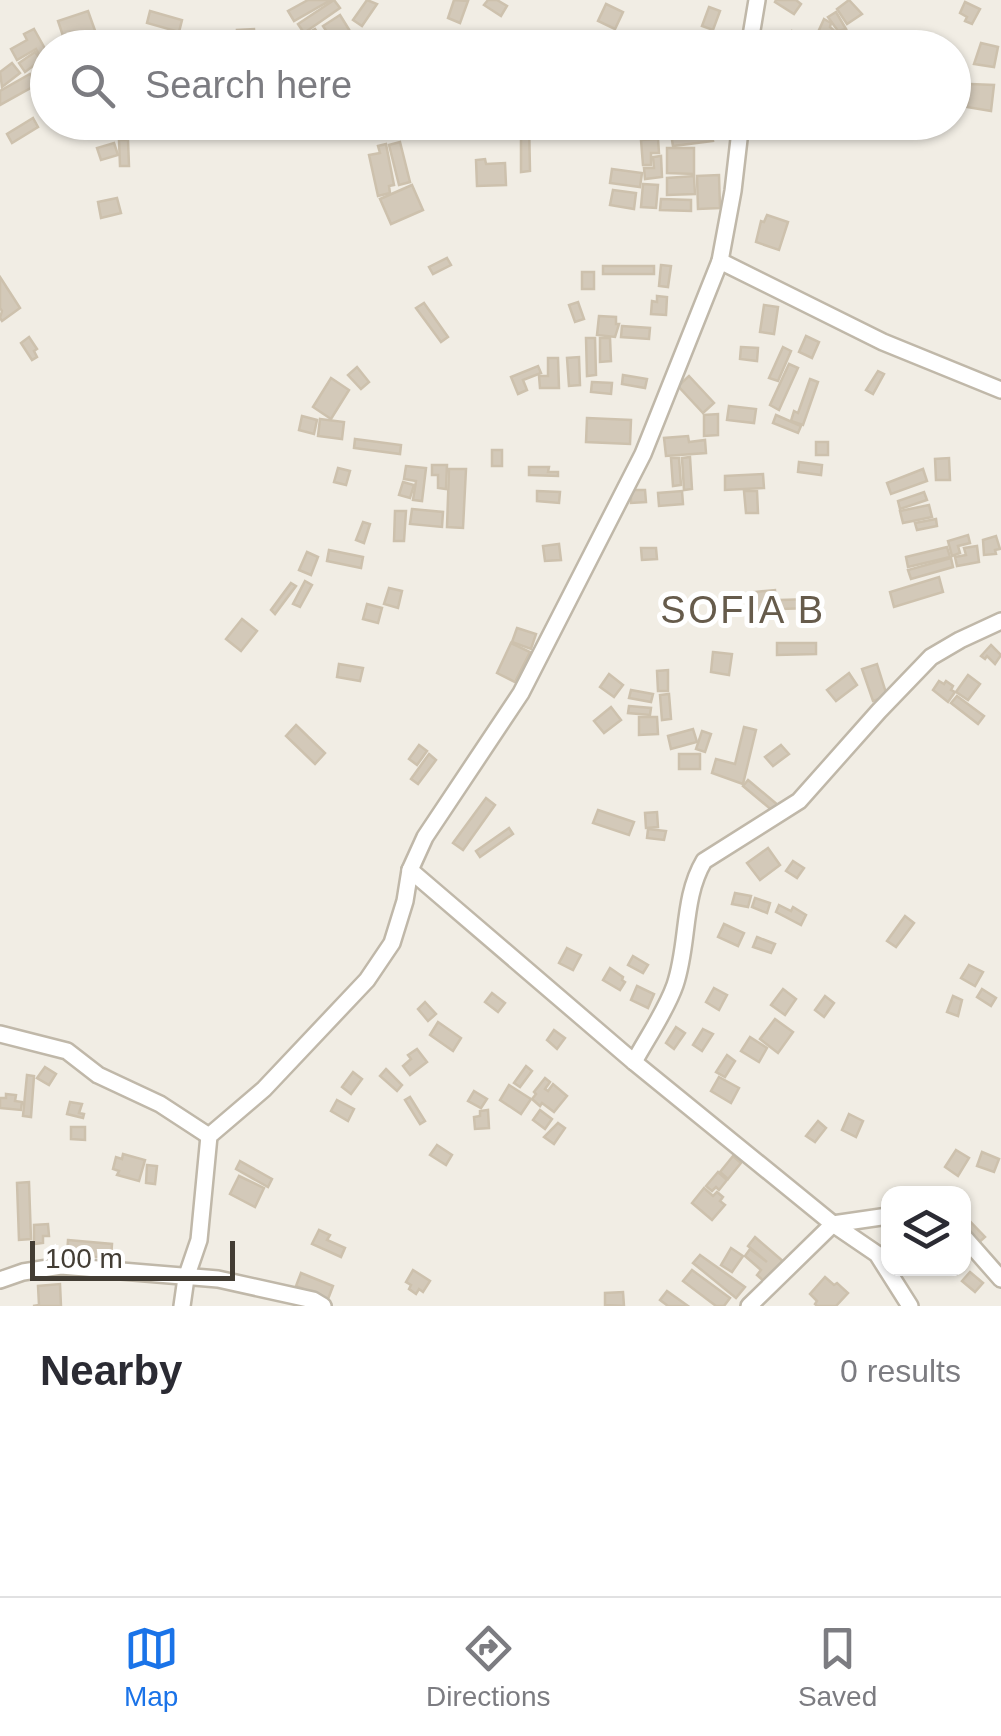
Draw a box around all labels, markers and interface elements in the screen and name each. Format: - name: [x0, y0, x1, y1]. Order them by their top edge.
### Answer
- search box: [30, 30, 971, 140]
- icon: search: [65, 58, 120, 113]
- text: Search here: [145, 64, 352, 106]
- district label: SOFIA B: [660, 589, 826, 631]
- map controls: [881, 1186, 971, 1276]
- button: layers: [881, 1186, 971, 1276]
- scale bar: [30, 1236, 235, 1280]
- text: 100 m: [45, 1243, 123, 1274]
- text: Nearby: [40, 1347, 182, 1394]
- text: 0 results: [840, 1353, 961, 1389]
- tab: Map: [124, 1621, 179, 1713]
- tab: Directions: [426, 1621, 551, 1713]
- tab: Saved: [798, 1621, 877, 1713]

